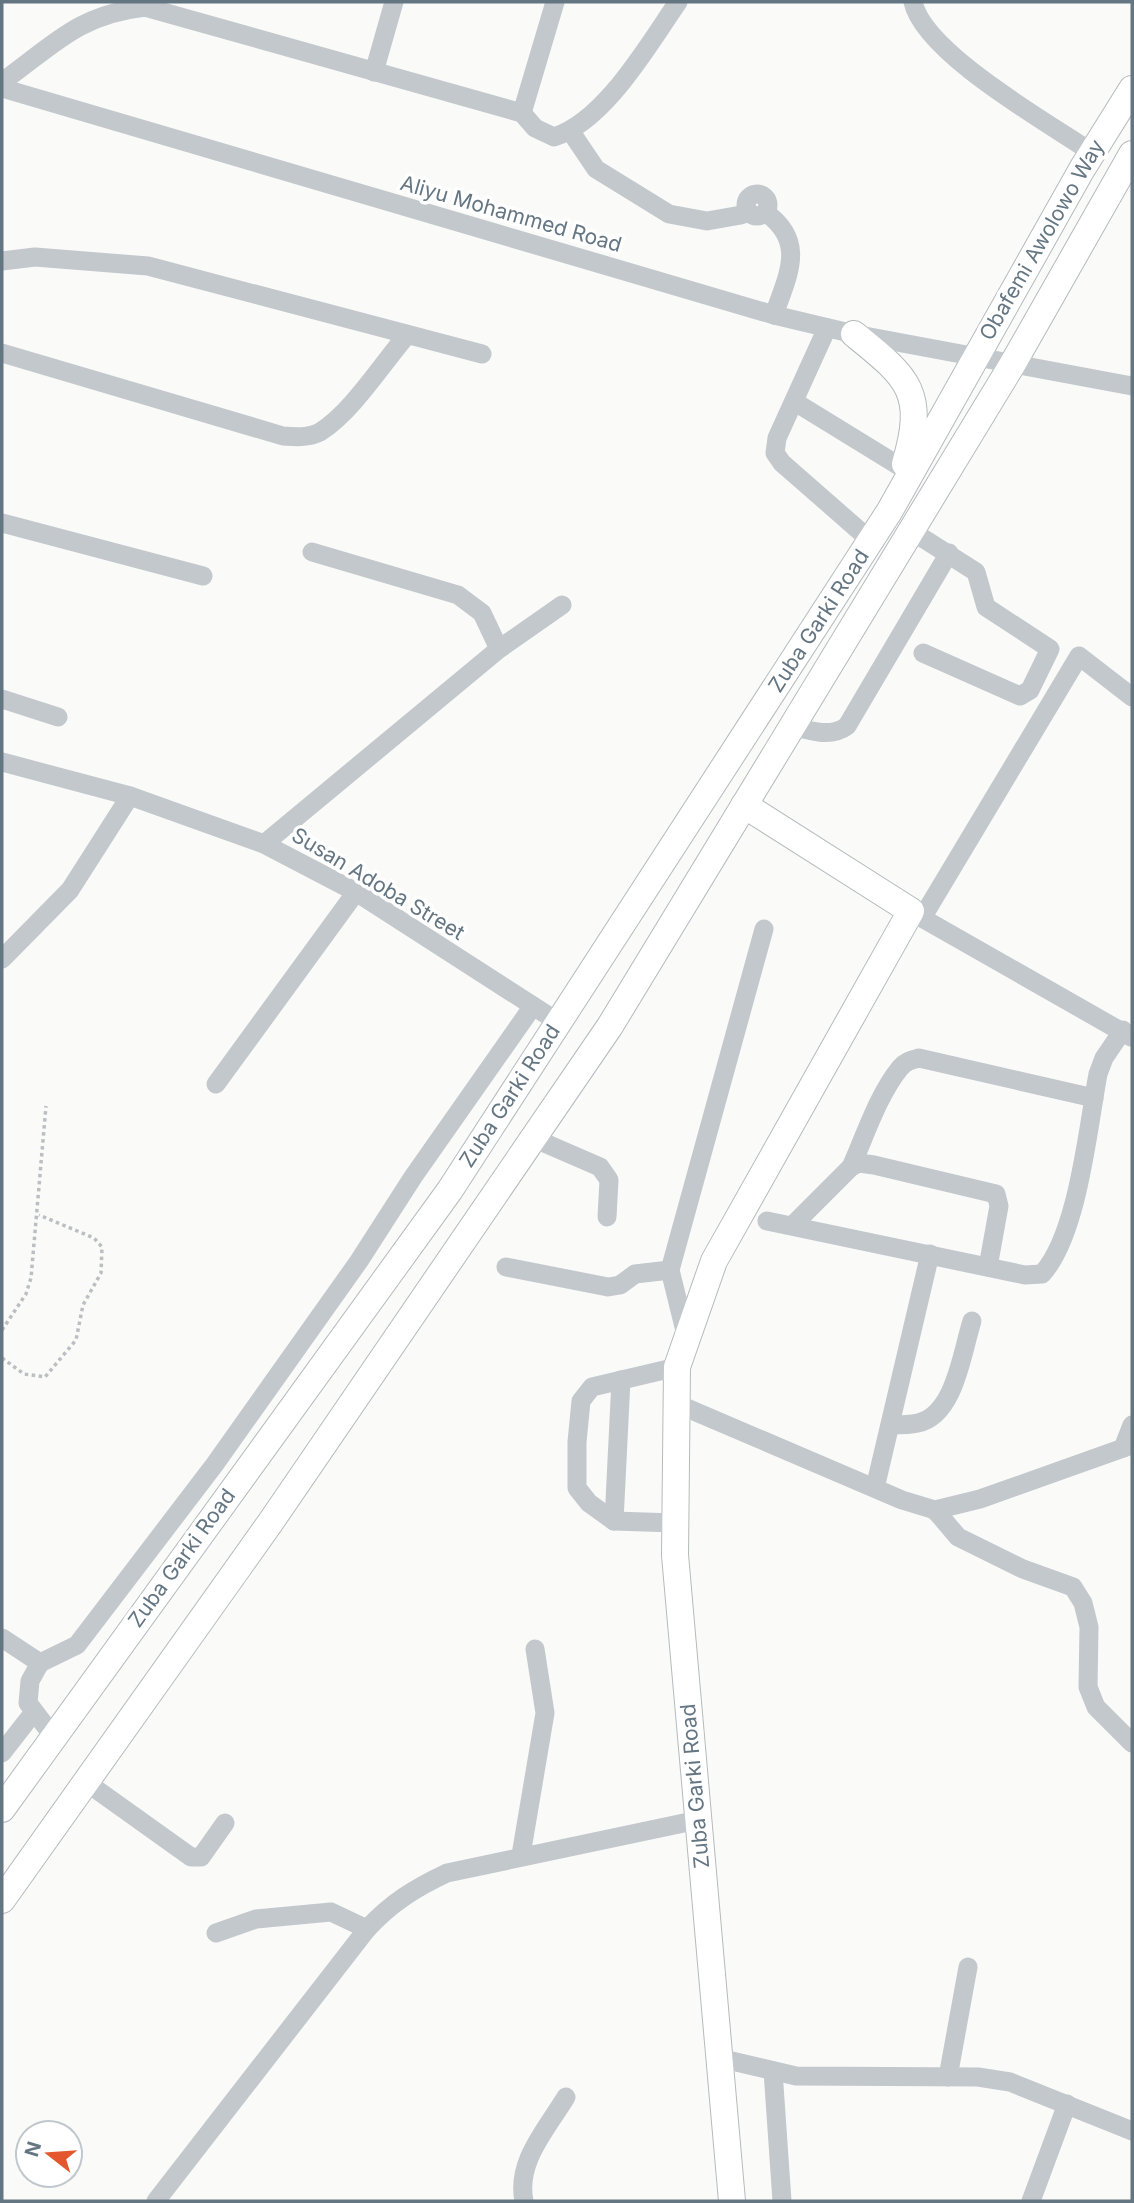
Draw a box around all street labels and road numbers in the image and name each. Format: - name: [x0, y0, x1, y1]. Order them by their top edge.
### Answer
- street label: Obafemi Awolowo Way: [974, 135, 1109, 345]
- street label: Aliyu Mohammed Road: [398, 170, 625, 257]
- street label: Zuba Garki Road: [763, 545, 874, 697]
- street label: Susan Adoba Street: [287, 822, 469, 945]
- street label: Zuba Garki Road: [454, 1020, 565, 1172]
- street label: Zuba Garki Road: [123, 1484, 240, 1632]
- street label: Zuba Garki Road: [675, 1703, 714, 1869]

